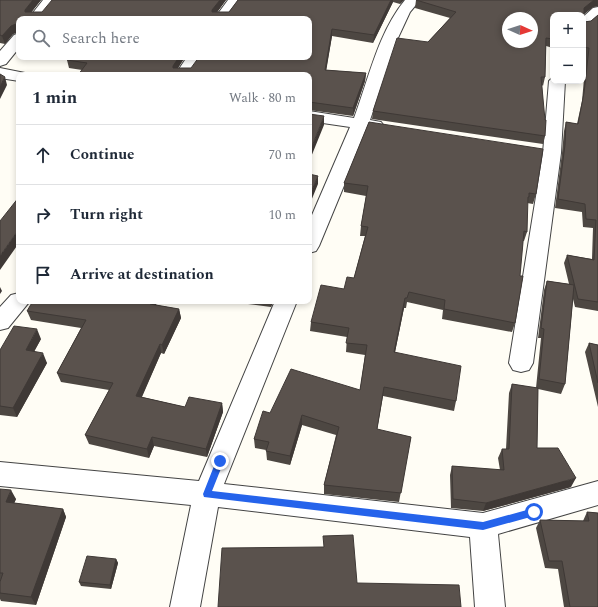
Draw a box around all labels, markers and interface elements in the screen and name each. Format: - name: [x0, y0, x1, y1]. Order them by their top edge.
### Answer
- north arrow: [502, 12, 538, 48]
- map controls: [550, 12, 586, 84]
- button: +: [550, 12, 586, 48]
- search box: [16, 16, 312, 60]
- icon: search: [30, 27, 52, 49]
- text: Search here: [62, 27, 140, 50]
- button: −: [550, 48, 586, 84]
- text: 1 min: [32, 85, 77, 111]
- text: Walk · 80 m: [229, 88, 296, 108]
- text: Continue: [70, 143, 135, 166]
- icon: ahead: [32, 144, 54, 166]
- text: 70 m: [269, 145, 296, 165]
- text: Turn right: [70, 203, 143, 226]
- icon: right: [32, 204, 54, 226]
- text: 10 m: [269, 205, 296, 225]
- text: Arrive at destination: [70, 263, 214, 286]
- icon: arrive: [32, 264, 54, 286]
- route end: [211, 452, 229, 470]
- route start: [525, 503, 543, 521]

